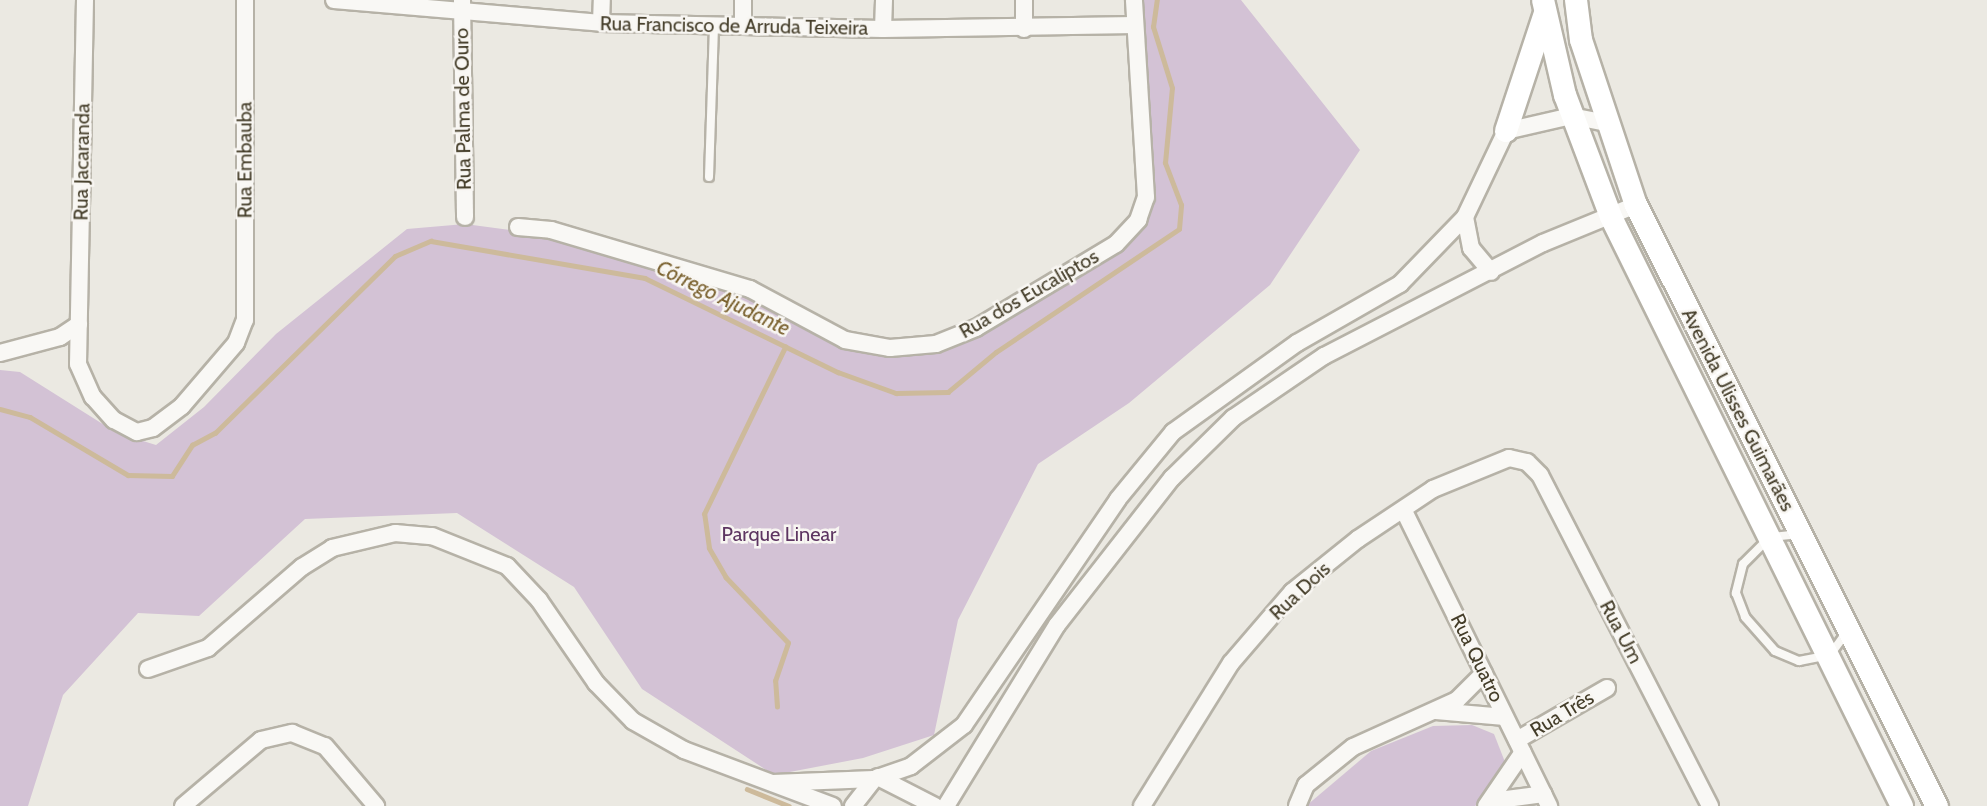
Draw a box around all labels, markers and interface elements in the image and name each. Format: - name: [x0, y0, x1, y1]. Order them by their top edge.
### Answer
- street label: Rua Francisco de Arruda Teixeira: [600, 12, 868, 40]
- street label: Rua Palma de Ouro: [450, 28, 476, 190]
- street label: Rua Embauba: [233, 102, 257, 218]
- street label: Rua Jacaranda: [69, 103, 95, 221]
- street label: Rua dos Eucaliptos: [955, 244, 1103, 344]
- water label: Córrego Ajudante: [652, 255, 794, 341]
- street label: Avenida Ulisses Guimarães: [1676, 305, 1800, 515]
- park label: Parque Linear: [722, 522, 836, 546]
- street label: Rua Dois: [1265, 557, 1335, 625]
- street label: Rua Um: [1594, 596, 1648, 668]
- street label: Rua Quatro: [1445, 610, 1509, 706]
- street label: Rua Três: [1526, 686, 1598, 742]

